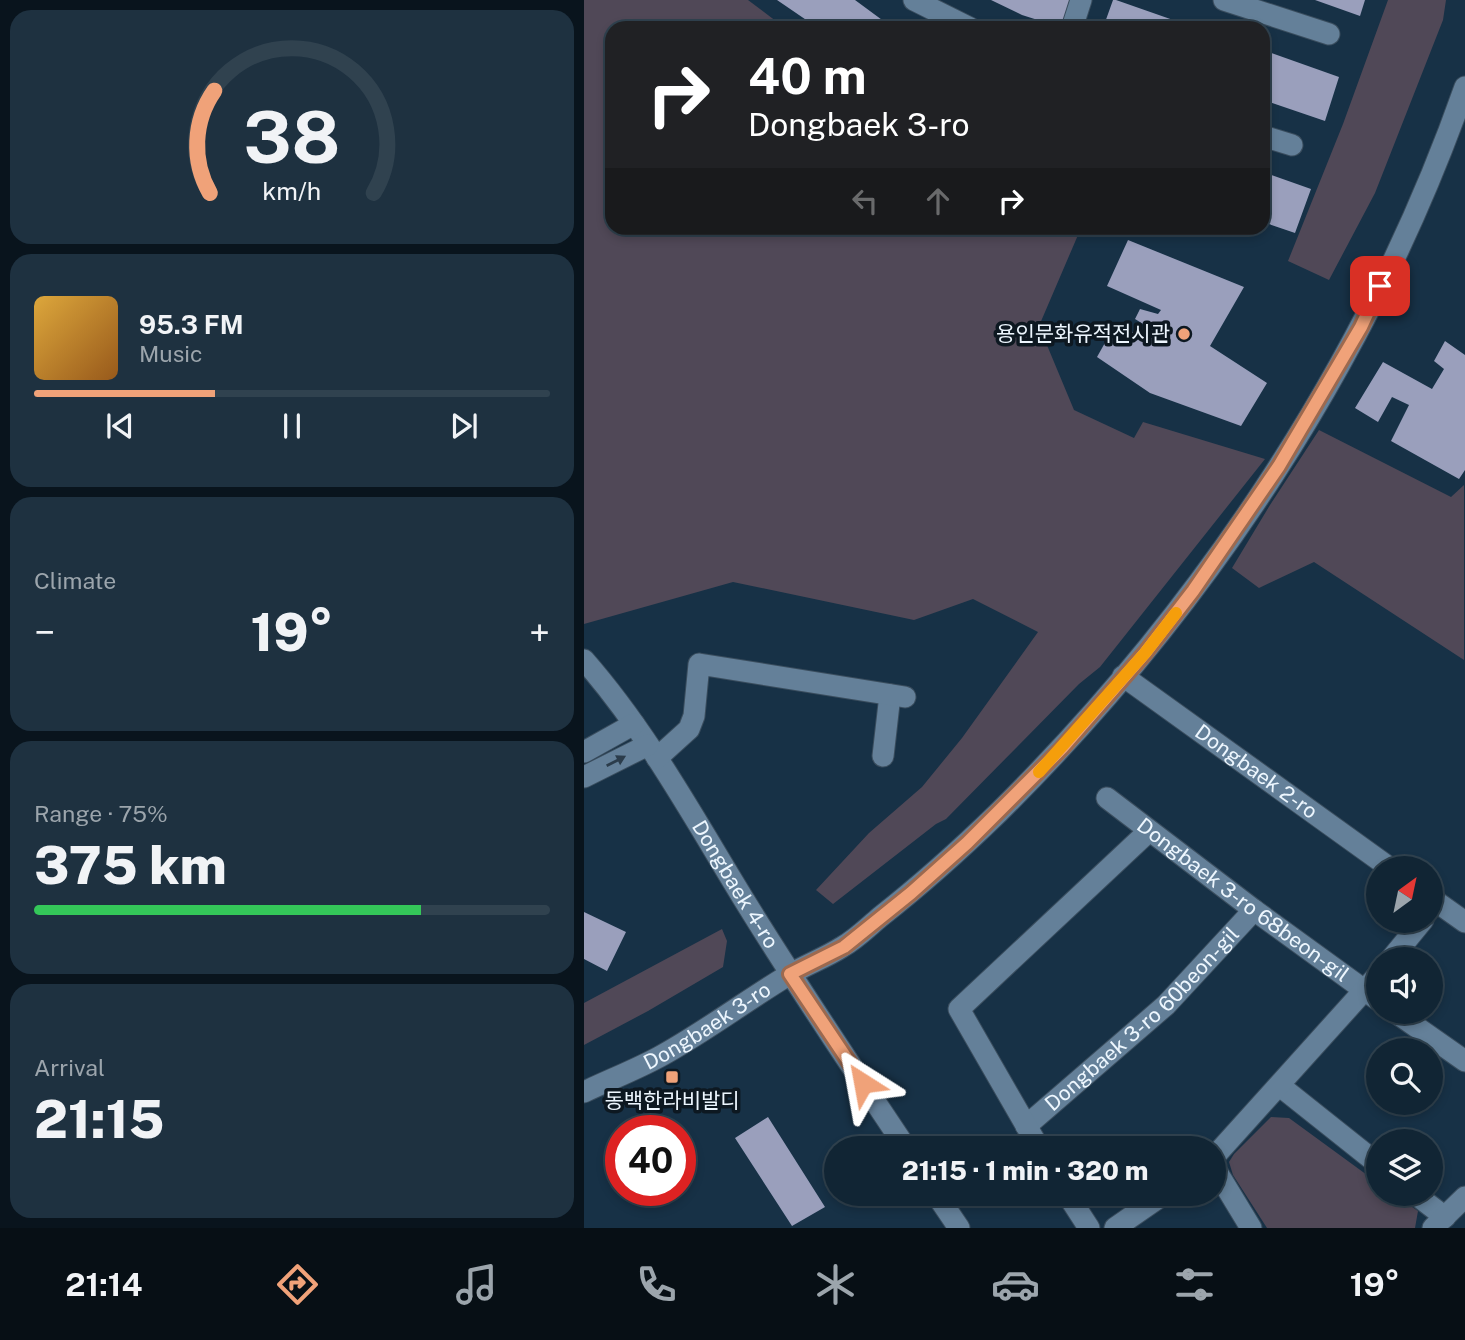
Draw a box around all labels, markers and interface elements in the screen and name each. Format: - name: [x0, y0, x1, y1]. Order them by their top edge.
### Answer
- text: 40 m: [748, 47, 867, 105]
- icon: right: [633, 49, 724, 140]
- text: 38: [243, 94, 341, 179]
- text: Dongbaek 3-ro: [748, 106, 970, 143]
- text: km/h: [263, 176, 321, 206]
- icon: left: [846, 182, 884, 220]
- icon: ahead: [919, 182, 957, 220]
- icon: right: [992, 182, 1030, 220]
- pin: [1350, 256, 1410, 316]
- icon: arrive: [1361, 267, 1399, 305]
- text: 95.3 FM: [139, 309, 244, 340]
- place label: 용인문화유적전시관: [996, 321, 1170, 346]
- marker: 용인문화유적전시관: [1176, 326, 1192, 342]
- text: Music: [139, 340, 203, 367]
- icon: previous: [101, 407, 139, 445]
- icon: pause: [273, 407, 311, 445]
- icon: next: [445, 407, 483, 445]
- text: Climate: [34, 567, 116, 594]
- text: 19°: [251, 602, 333, 663]
- text: −: [34, 610, 55, 655]
- text: +: [529, 610, 550, 655]
- street label: Dongbaek 2-ro: [1190, 719, 1323, 824]
- one-way arrow: [606, 756, 626, 767]
- text: Range · 75%: [34, 800, 168, 827]
- street label: Dongbaek 3-ro 68beon-gil: [1132, 812, 1354, 987]
- street label: Dongbaek 4-ro: [687, 816, 784, 953]
- text: 375 km: [34, 835, 227, 896]
- north arrow: [1366, 856, 1443, 933]
- map controls: [1366, 856, 1443, 1206]
- street label: Dongbaek 3-ro 60beon-gil: [1040, 922, 1244, 1116]
- button: sound: [1366, 947, 1443, 1024]
- street label: Dongbaek 3-ro: [639, 976, 775, 1075]
- button: search: [1366, 1038, 1443, 1115]
- position arrow: [826, 1046, 900, 1120]
- text: Arrival: [34, 1054, 105, 1081]
- marker: 동백한라비발디: [664, 1069, 680, 1085]
- place label: 동백한라비발디: [604, 1088, 740, 1113]
- text: 21:15: [34, 1089, 164, 1150]
- speed limit sign: 40: [605, 1115, 696, 1206]
- button: layers: [1366, 1129, 1443, 1206]
- text: 21:15 · 1 min · 320 m: [902, 1155, 1148, 1186]
- icon: directions: [273, 1260, 322, 1309]
- icon: music: [452, 1260, 501, 1309]
- icon: phone: [632, 1260, 681, 1309]
- icon: climate: [811, 1260, 860, 1309]
- icon: car: [991, 1260, 1040, 1309]
- icon: filters: [1170, 1260, 1219, 1309]
- text: 21:14: [65, 1266, 143, 1303]
- text: 19°: [1350, 1266, 1400, 1303]

